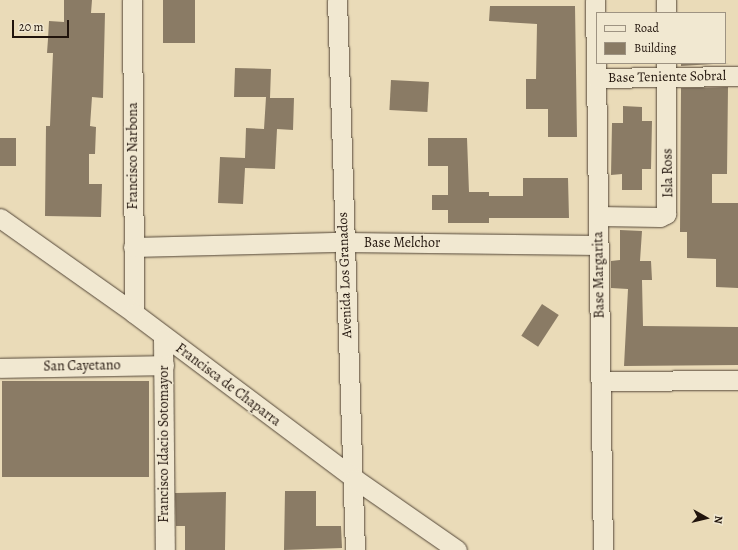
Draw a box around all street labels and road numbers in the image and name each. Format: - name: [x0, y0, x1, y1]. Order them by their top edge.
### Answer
- street label: Base Teniente Sobral: [608, 68, 726, 86]
- street label: Francisco Narbona: [125, 102, 141, 210]
- street label: Isla Ross: [659, 148, 677, 198]
- street label: Avenida Los Granados: [334, 212, 356, 338]
- street label: Base Margarita: [590, 231, 608, 319]
- street label: Base Melchor: [364, 235, 440, 251]
- street label: Francisca de Chaparra: [172, 340, 284, 430]
- street label: San Cayetano: [43, 357, 121, 375]
- street label: Francisco Idacio Sotomayor: [156, 365, 172, 523]

